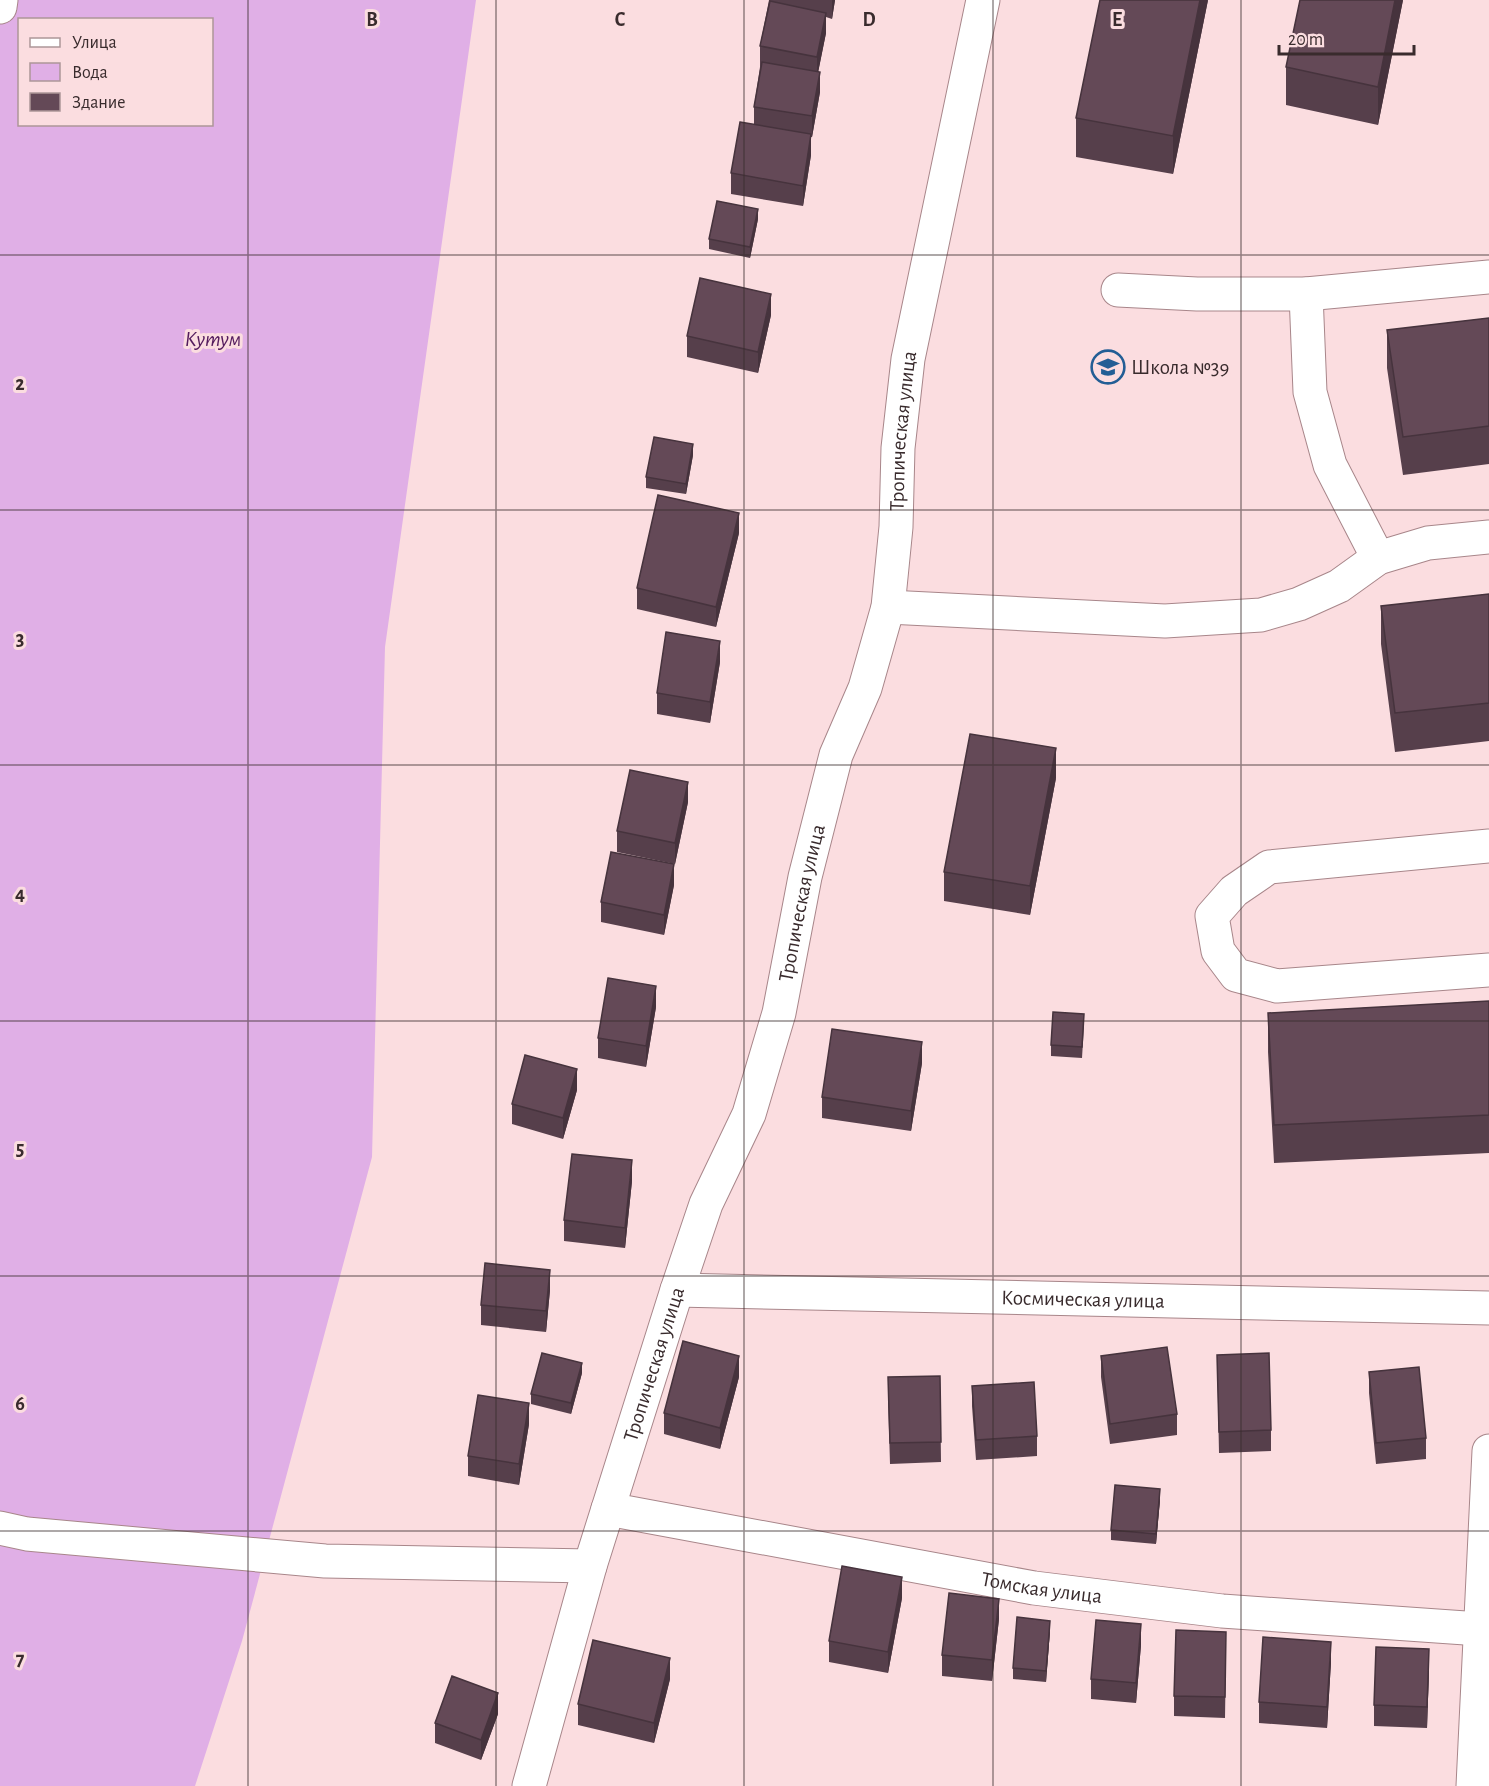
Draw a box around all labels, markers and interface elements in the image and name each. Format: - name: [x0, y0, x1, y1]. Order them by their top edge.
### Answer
- text: B: [366, 10, 378, 30]
- text: C: [615, 10, 626, 30]
- text: D: [862, 10, 876, 30]
- text: E: [1112, 10, 1122, 30]
- legend: [18, 18, 213, 126]
- scale bar: [1279, 18, 1414, 56]
- text: 20 m: [1288, 31, 1323, 49]
- text: Улица: [72, 34, 117, 52]
- text: Вода: [72, 64, 108, 82]
- text: Здание: [72, 94, 126, 112]
- water label: Кутум: [185, 328, 241, 350]
- street label: Тропическая улица: [886, 349, 921, 511]
- school or university icon: Школа №39: [1090, 349, 1126, 385]
- place label: Школа №39: [1131, 357, 1229, 378]
- text: 2: [15, 374, 25, 394]
- text: 3: [16, 629, 24, 649]
- street label: Тропическая улица: [775, 822, 829, 984]
- text: 4: [15, 884, 25, 904]
- text: 5: [16, 1139, 24, 1159]
- street label: Тропическая улица: [620, 1284, 688, 1444]
- street label: Космическая улица: [1001, 1287, 1165, 1312]
- text: 6: [15, 1394, 25, 1414]
- street label: Томская улица: [980, 1568, 1104, 1607]
- text: 7: [16, 1649, 25, 1669]

